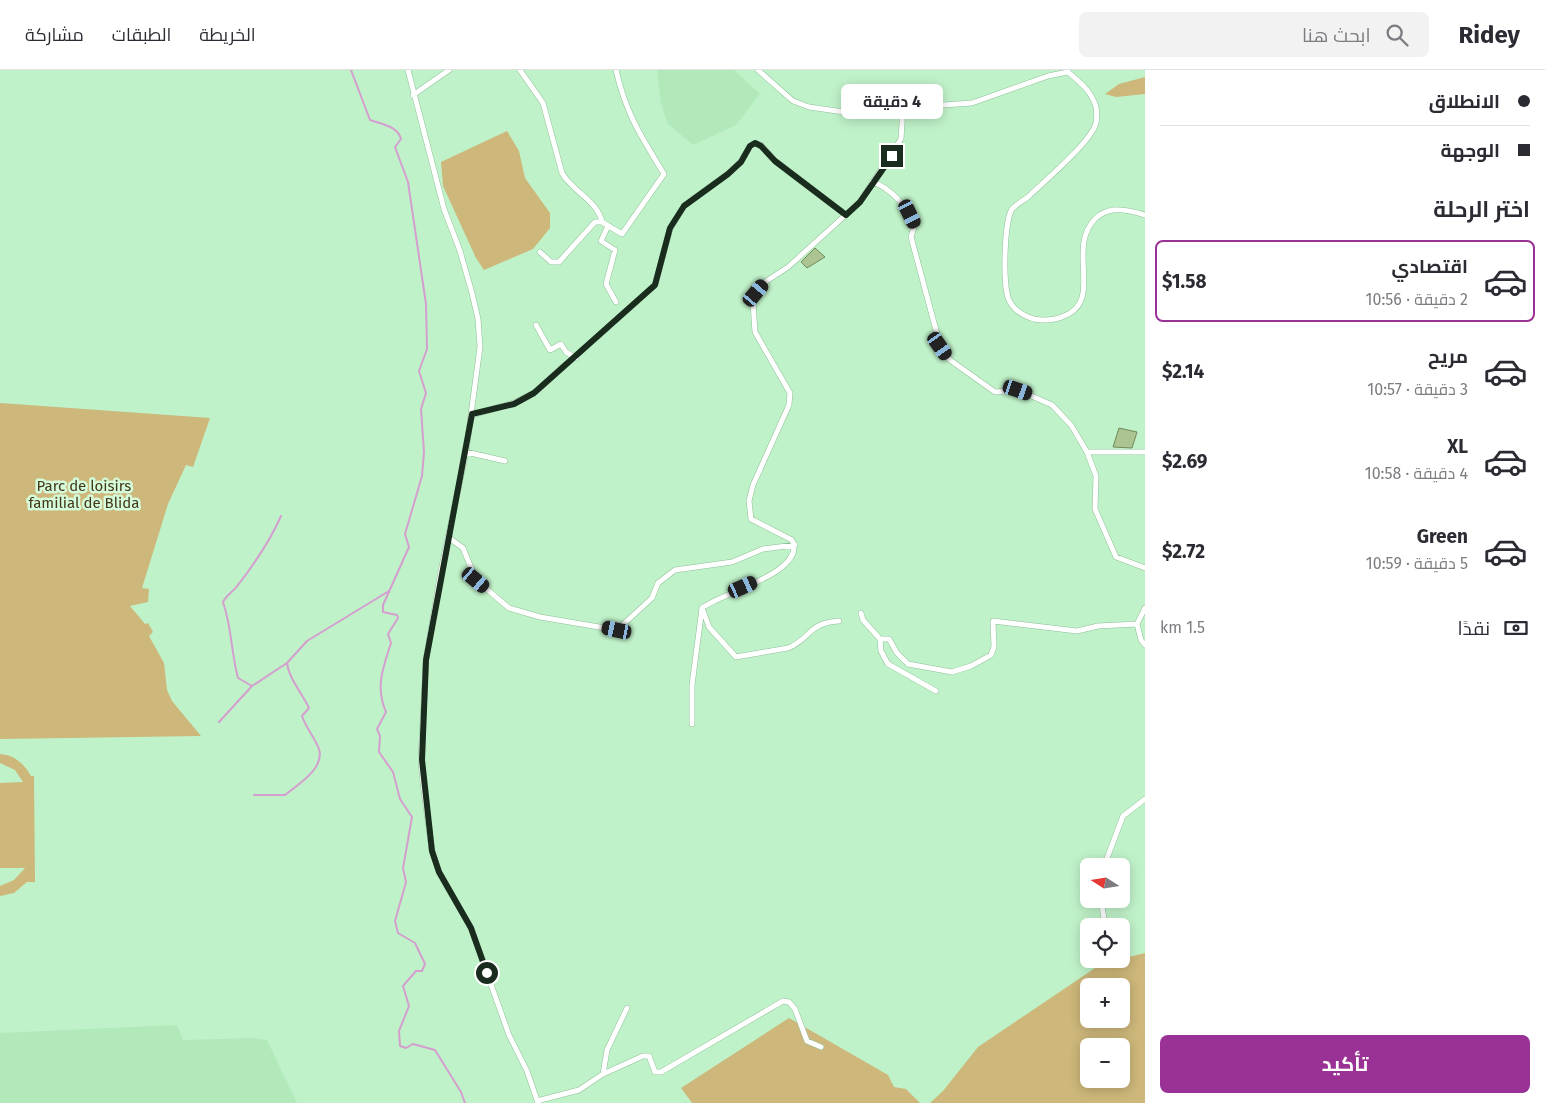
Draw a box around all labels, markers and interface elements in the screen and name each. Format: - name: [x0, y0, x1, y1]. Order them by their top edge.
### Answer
- search box: [1079, 12, 1429, 57]
- icon: search: [1383, 21, 1411, 49]
- text: Ridey: [1459, 21, 1520, 49]
- text: مشاركة: [25, 24, 84, 46]
- text: الطبقات: [112, 24, 171, 46]
- text: الخريطة: [199, 24, 256, 46]
- text: ابحث هنا: [1302, 24, 1371, 47]
- callout: 4 دقيقة: [841, 83, 943, 118]
- text: الانطلاق: [1429, 90, 1500, 113]
- text: 4 دقيقة: [863, 92, 921, 111]
- text: الوجهة: [1440, 139, 1500, 162]
- route end: [881, 145, 903, 167]
- text: اختر الرحلة: [1433, 196, 1530, 223]
- car: [896, 197, 923, 231]
- text: اقتصادي: [1392, 255, 1468, 278]
- icon: car: [1483, 259, 1528, 304]
- text: $1.58: [1162, 270, 1207, 293]
- car: [740, 277, 771, 309]
- text: 2 دقيقة · 10:56: [1366, 290, 1468, 309]
- car: [925, 329, 954, 363]
- text: مريح: [1428, 345, 1468, 368]
- icon: car: [1483, 349, 1528, 394]
- text: $2.14: [1162, 360, 1204, 383]
- car: [1001, 378, 1034, 402]
- text: 3 دقيقة · 10:57: [1367, 380, 1468, 399]
- text: XL: [1447, 435, 1468, 458]
- icon: car: [1483, 439, 1528, 484]
- text: $2.69: [1162, 450, 1208, 473]
- text: 4 دقيقة · 10:58: [1365, 464, 1468, 483]
- park label: Parc de loisirs familial de Blida: [29, 477, 139, 512]
- text: Green: [1417, 525, 1468, 548]
- icon: car: [1483, 529, 1528, 574]
- text: $2.72: [1162, 540, 1205, 563]
- text: 5 دقيقة · 10:59: [1366, 554, 1468, 573]
- car: [459, 565, 492, 595]
- car: [726, 574, 759, 600]
- icon: cash: [1502, 614, 1530, 642]
- text: نقدًا: [1458, 617, 1490, 640]
- text: 1.5 km: [1160, 618, 1205, 637]
- car: [600, 620, 633, 640]
- north arrow: [1080, 858, 1130, 908]
- map controls: [1080, 858, 1130, 1088]
- button: locate: [1080, 918, 1130, 968]
- route start: [476, 962, 498, 984]
- button: +: [1080, 978, 1130, 1028]
- button: تأكيد: [1160, 1035, 1530, 1093]
- button: −: [1080, 1038, 1130, 1088]

